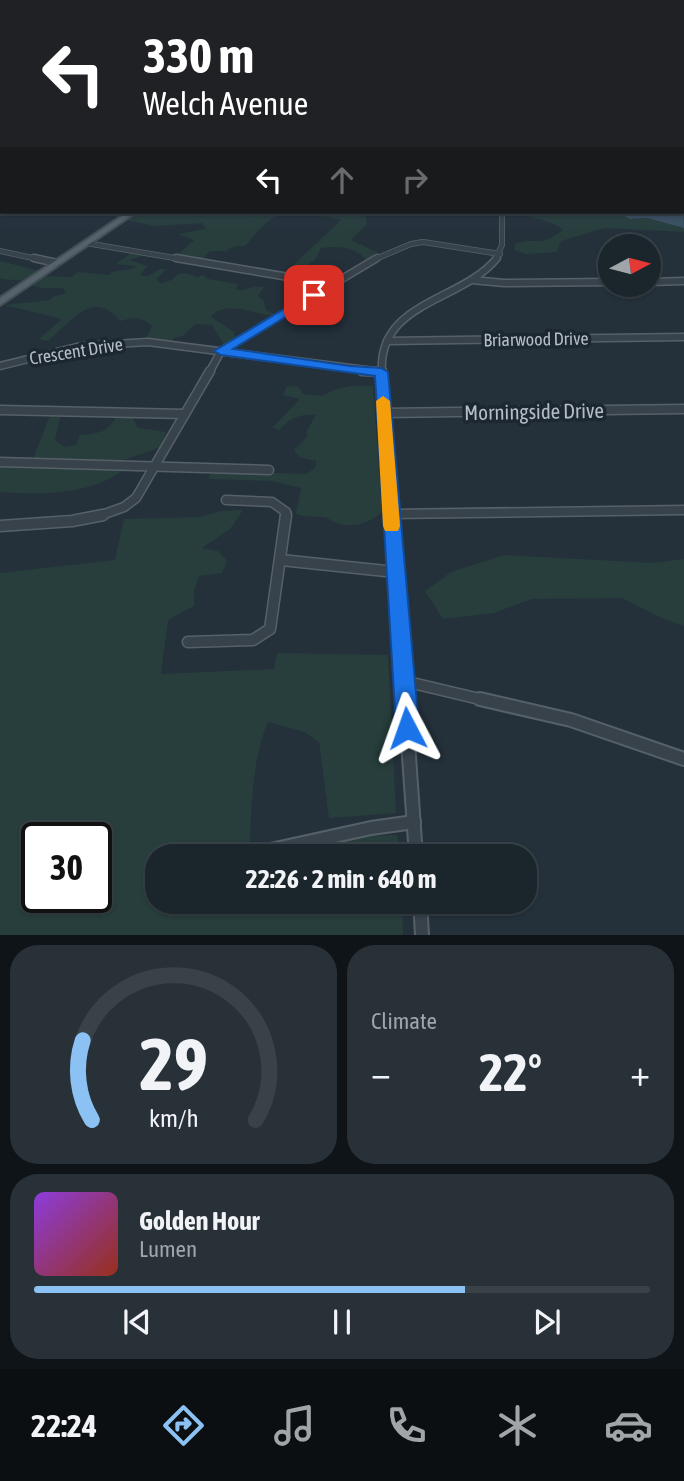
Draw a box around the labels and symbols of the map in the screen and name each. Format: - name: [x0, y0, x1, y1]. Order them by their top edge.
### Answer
- north arrow: [598, 234, 662, 298]
- pin: [284, 265, 344, 325]
- street label: Briarwood Drive: [483, 328, 589, 350]
- street label: Crescent Drive: [28, 333, 124, 369]
- street label: Morningside Drive: [464, 398, 604, 424]
- position arrow: [370, 691, 444, 765]
- speed limit sign: 30: [21, 822, 112, 913]

